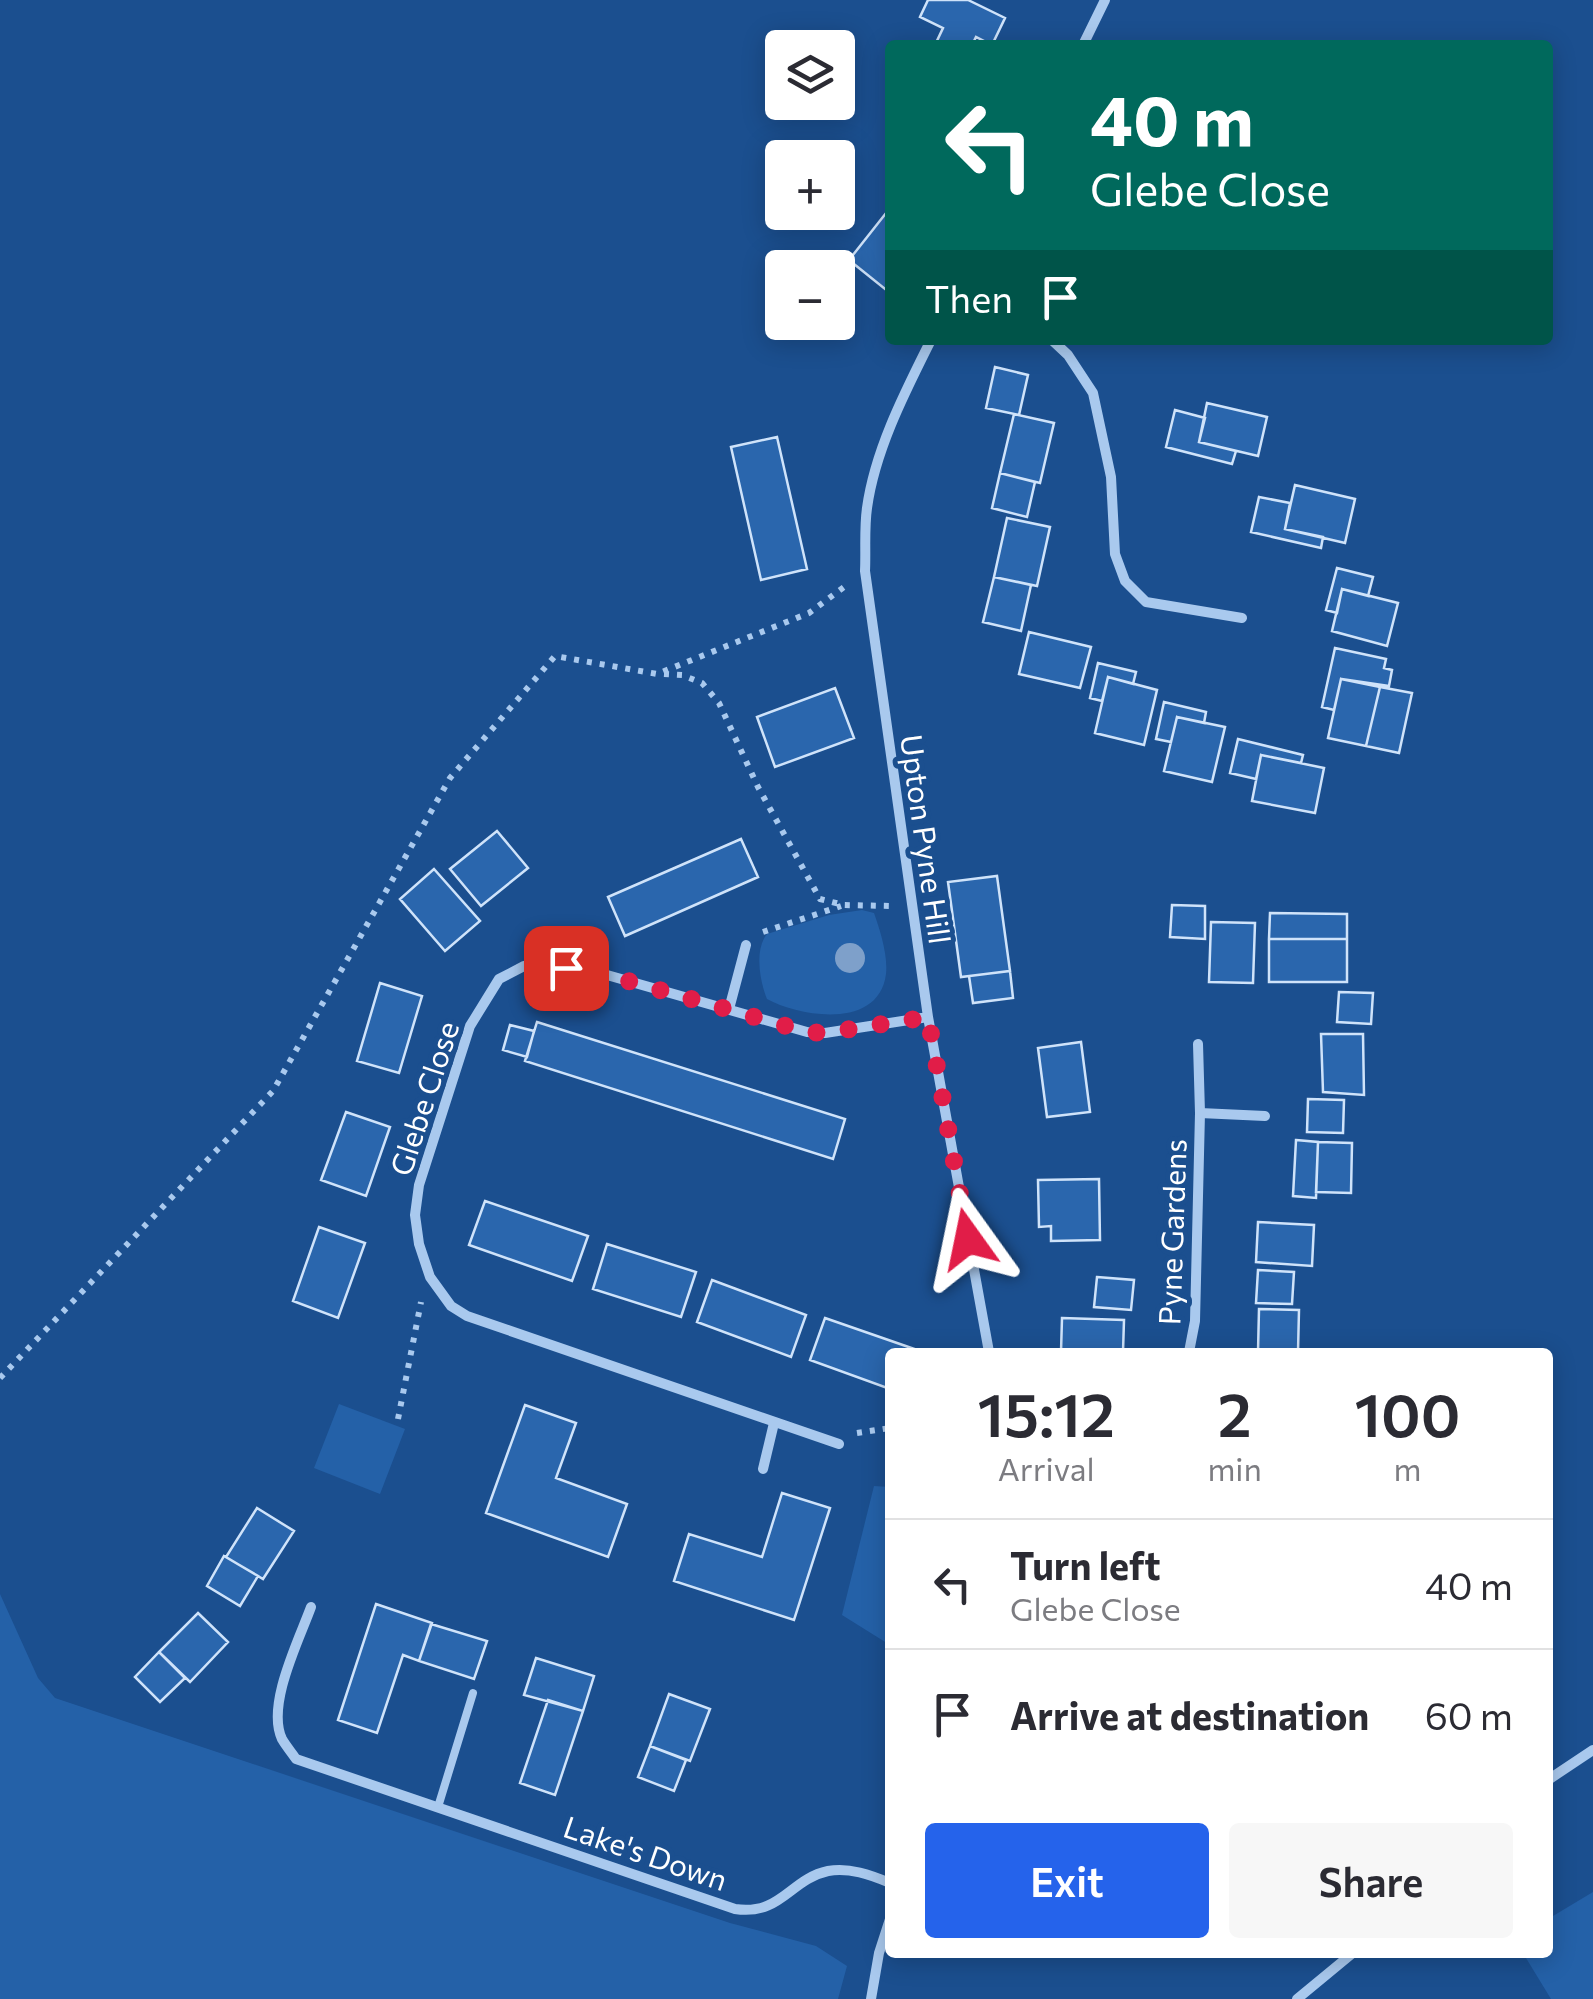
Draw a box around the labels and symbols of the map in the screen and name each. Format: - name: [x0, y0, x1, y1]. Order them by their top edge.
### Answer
- street label: Upton Pyne Hill: [894, 732, 960, 946]
- pin: [524, 926, 609, 1011]
- street label: Glebe Close: [381, 1016, 465, 1180]
- street label: Pyne Gardens: [1149, 1138, 1193, 1326]
- position arrow: [916, 1187, 1020, 1291]
- street label: Lake's Down: [559, 1807, 733, 1897]

